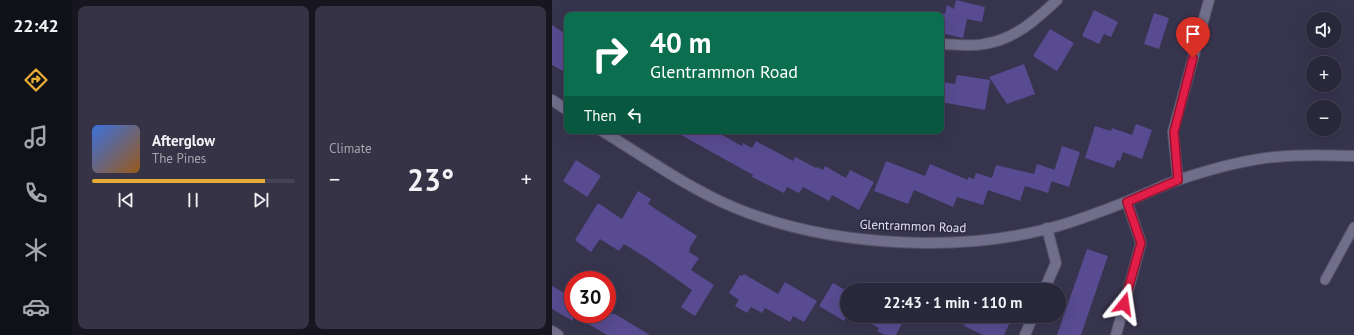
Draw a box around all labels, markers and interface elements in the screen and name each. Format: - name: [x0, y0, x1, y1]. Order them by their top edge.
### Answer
- map controls: [1306, 12, 1342, 136]
- button: sound: [1306, 12, 1342, 48]
- text: 22:42: [13, 14, 59, 37]
- pin: [1176, 17, 1210, 58]
- icon: arrive: [1182, 23, 1204, 45]
- text: 40 m: [650, 24, 711, 61]
- icon: right: [584, 28, 636, 80]
- button: +: [1306, 56, 1342, 92]
- text: Glentrammon Road: [650, 60, 798, 83]
- icon: directions: [22, 66, 50, 94]
- button: −: [1306, 100, 1342, 136]
- icon: left: [624, 104, 646, 126]
- text: Then: [584, 106, 616, 125]
- icon: music: [22, 123, 50, 151]
- text: Afterglow: [152, 131, 215, 150]
- text: Climate: [329, 140, 372, 157]
- text: The Pines: [152, 150, 206, 167]
- text: 23°: [407, 160, 454, 199]
- text: −: [329, 165, 340, 193]
- text: +: [521, 165, 532, 193]
- icon: phone: [22, 179, 50, 207]
- icon: previous: [115, 189, 137, 211]
- icon: pause: [182, 189, 204, 211]
- icon: next: [250, 189, 272, 211]
- street label: Glentrammon Road: [859, 216, 967, 236]
- icon: climate: [22, 236, 50, 264]
- speed limit sign: 30: [564, 271, 616, 323]
- position arrow: [1103, 283, 1145, 325]
- icon: car: [22, 293, 50, 321]
- text: 22:43 · 1 min · 110 m: [884, 293, 1022, 312]

